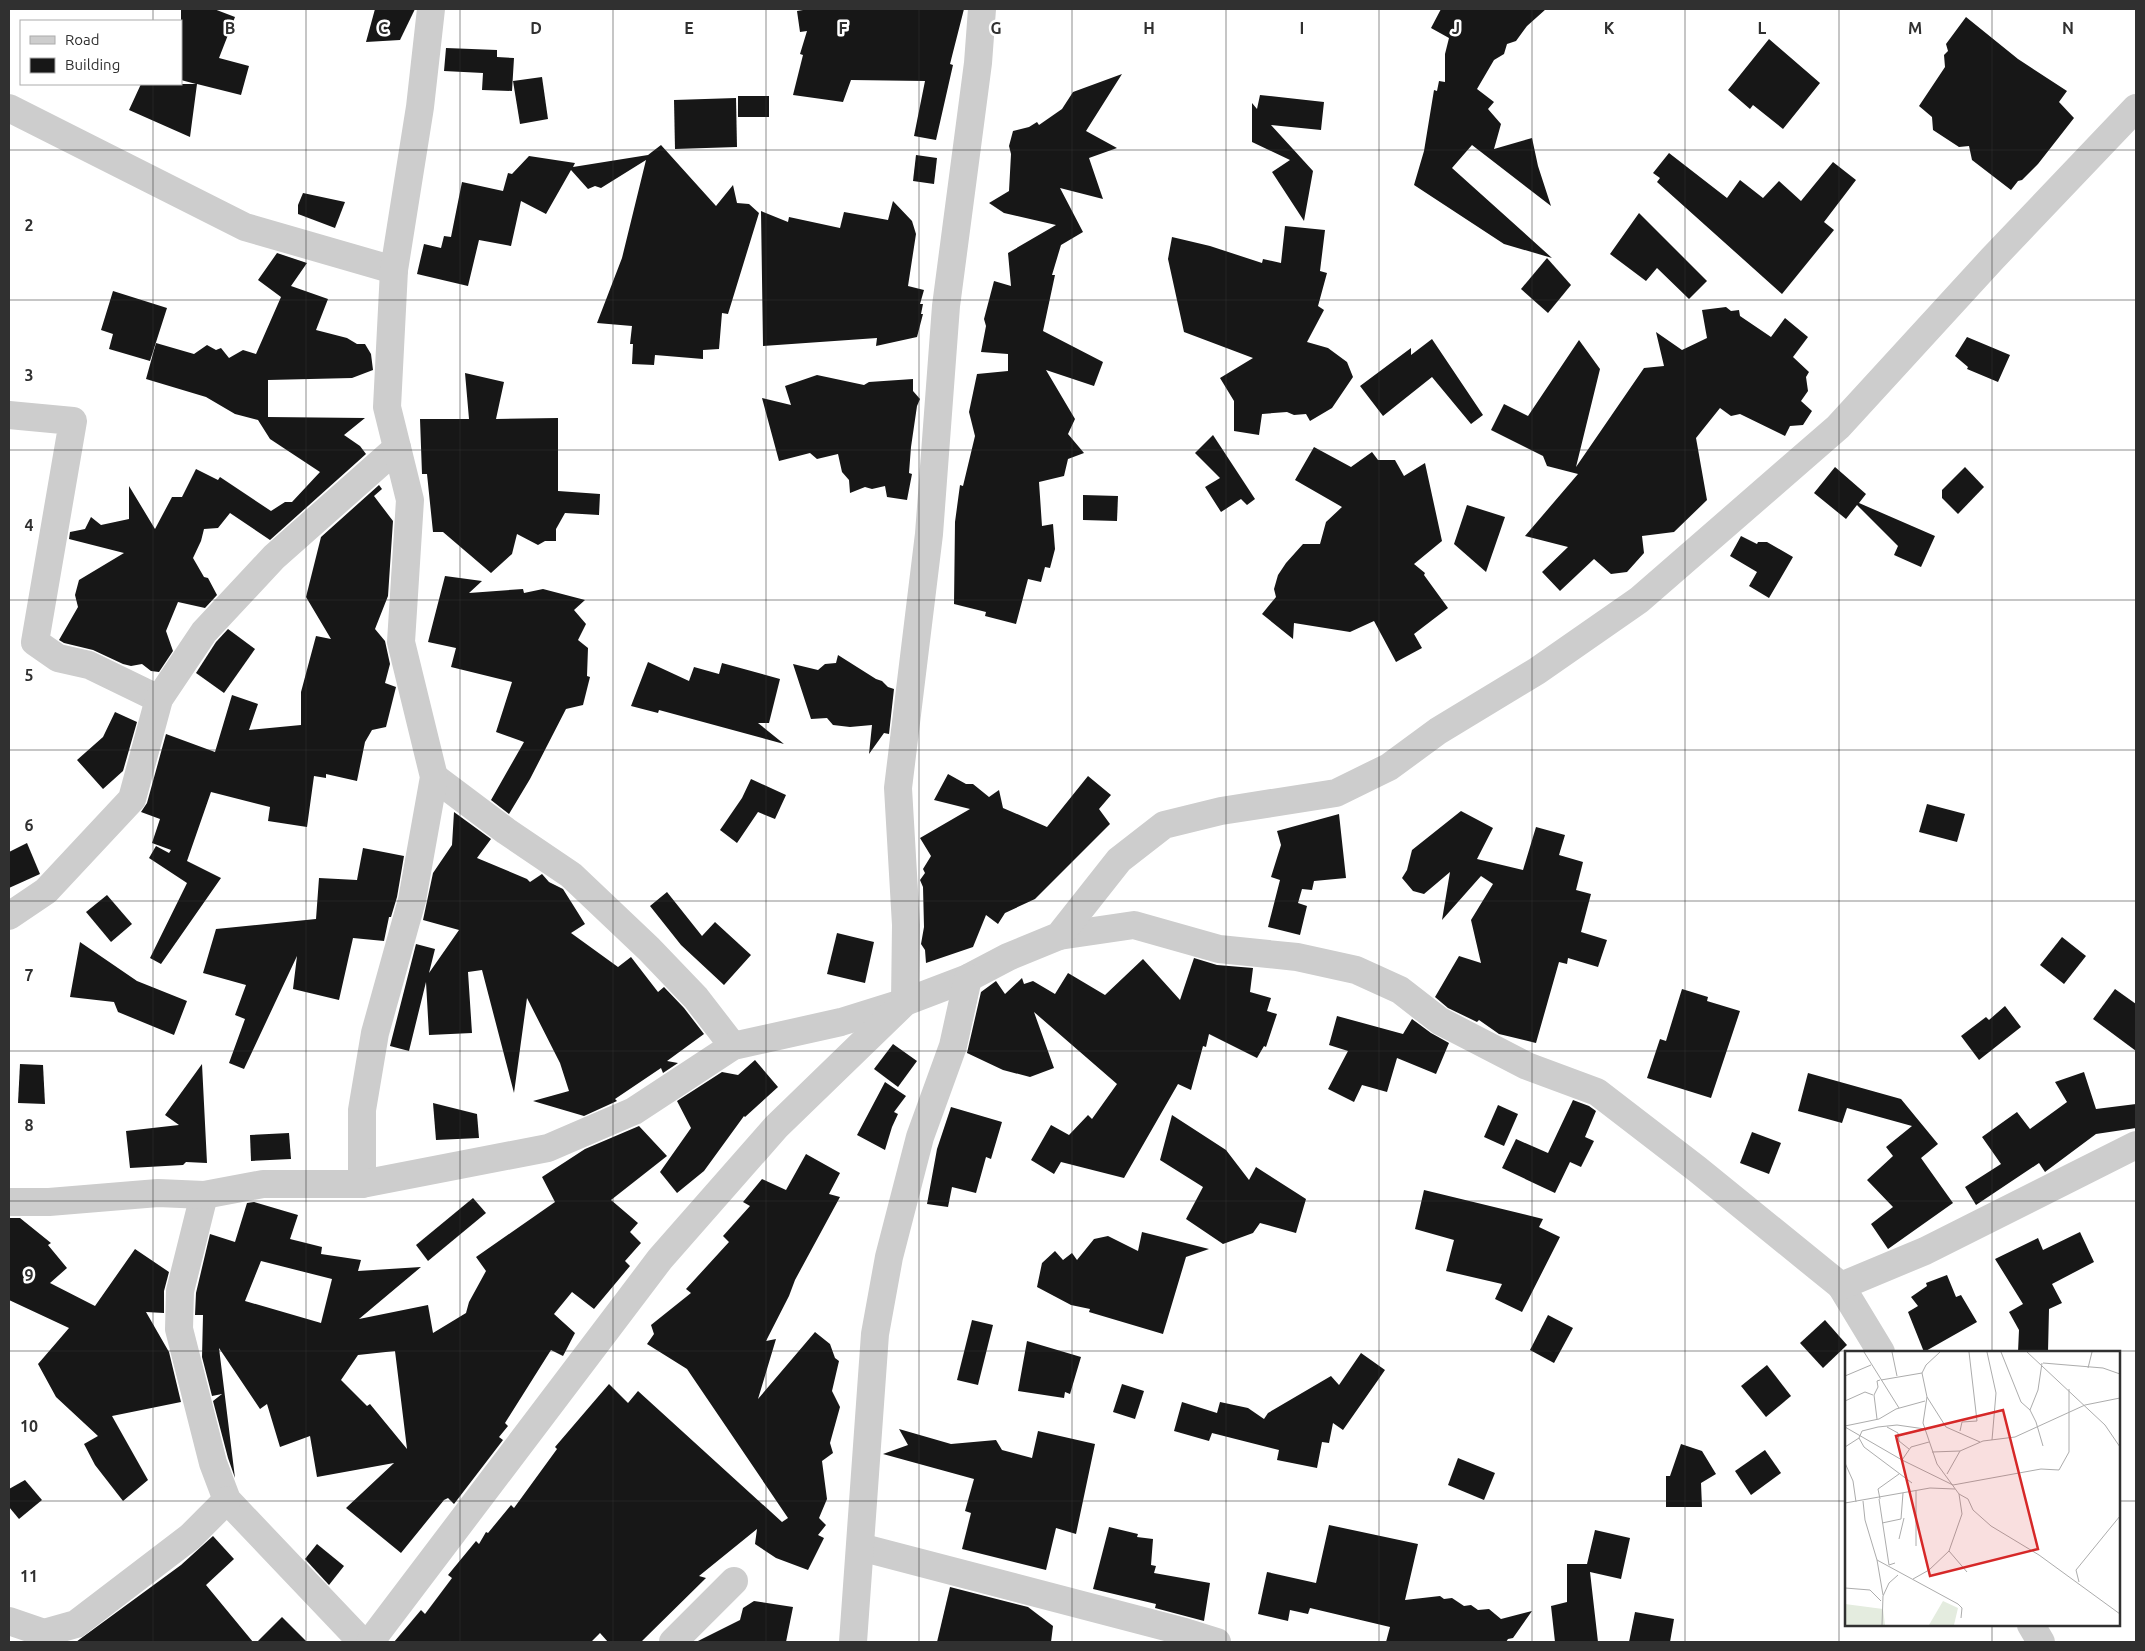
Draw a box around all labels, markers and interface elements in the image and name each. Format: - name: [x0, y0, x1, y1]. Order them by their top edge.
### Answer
- text: B: [225, 19, 235, 37]
- text: C: [378, 19, 388, 37]
- text: D: [530, 19, 542, 37]
- text: E: [684, 19, 694, 37]
- text: F: [839, 19, 848, 37]
- text: G: [990, 19, 1002, 37]
- text: H: [1143, 19, 1155, 37]
- text: I: [1300, 19, 1304, 37]
- text: J: [1452, 19, 1460, 37]
- text: K: [1604, 19, 1615, 37]
- text: L: [1758, 19, 1767, 37]
- text: M: [1908, 19, 1922, 37]
- text: N: [2062, 19, 2074, 37]
- legend: [20, 20, 182, 85]
- text: Road: [65, 31, 100, 48]
- text: Building: [65, 56, 120, 73]
- text: 2: [24, 216, 34, 234]
- text: 3: [24, 366, 34, 384]
- text: 4: [24, 516, 34, 534]
- text: 5: [24, 666, 34, 684]
- text: 6: [24, 816, 34, 834]
- text: 7: [24, 966, 34, 984]
- text: 8: [24, 1116, 34, 1134]
- text: 9: [24, 1266, 34, 1284]
- inset map: [1845, 1351, 2120, 1626]
- text: 10: [20, 1417, 38, 1435]
- text: 11: [20, 1567, 38, 1585]

